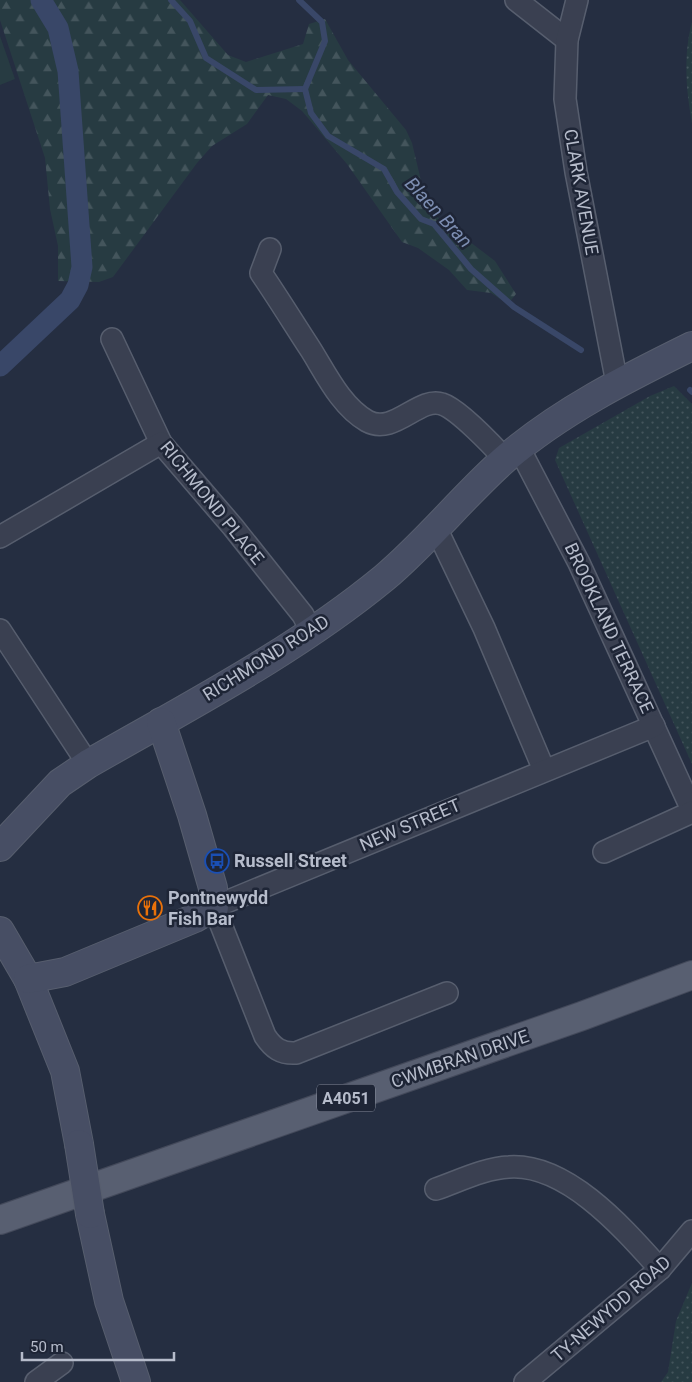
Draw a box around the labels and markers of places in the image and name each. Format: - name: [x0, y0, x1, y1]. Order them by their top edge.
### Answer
- bus stop icon: Russell Street: [204, 848, 230, 874]
- place label: Russell Street: [234, 850, 347, 871]
- place label: Pontnewydd Fish Bar: [168, 887, 268, 929]
- restaurant icon: Pontnewydd Fish Bar: [137, 895, 163, 921]

